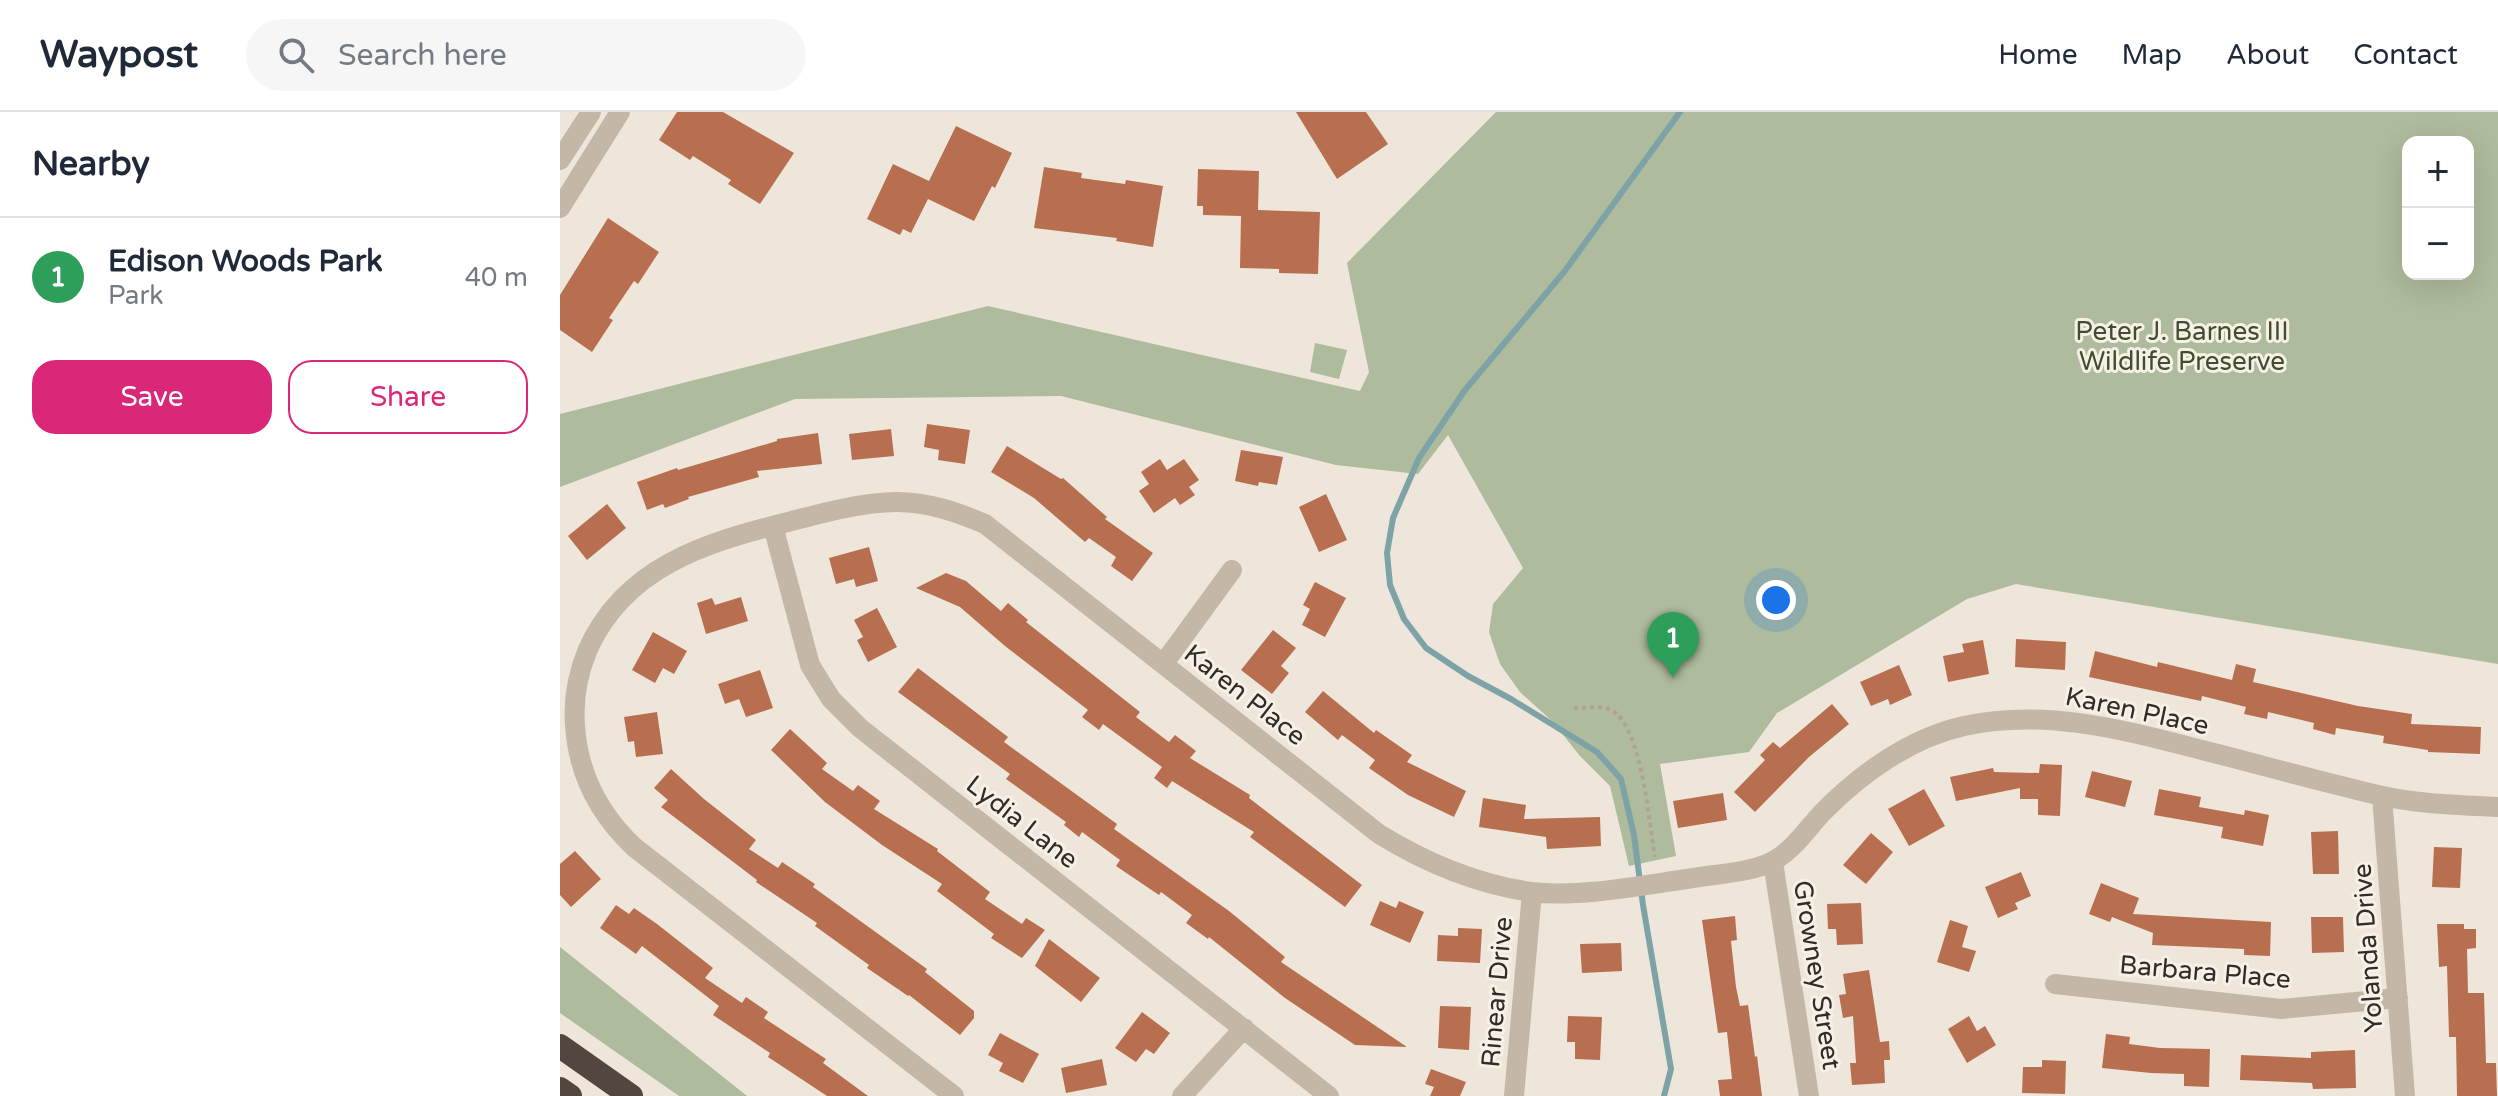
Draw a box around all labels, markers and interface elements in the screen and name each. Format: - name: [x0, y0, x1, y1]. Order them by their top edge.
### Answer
- search box: [246, 19, 806, 91]
- text: Waypost: [40, 32, 198, 78]
- icon: search: [274, 33, 318, 77]
- text: Search here: [338, 37, 507, 74]
- text: Home: [1998, 38, 2078, 72]
- text: Map: [2122, 38, 2182, 72]
- text: About: [2226, 38, 2309, 72]
- text: Contact: [2353, 38, 2458, 72]
- map controls: [2402, 136, 2474, 280]
- button: +: [2402, 136, 2474, 208]
- text: Nearby: [32, 144, 150, 185]
- button: −: [2402, 208, 2474, 280]
- text: Edison Woods Park: [108, 243, 383, 280]
- text: 1: [50, 262, 66, 293]
- text: 40 m: [465, 262, 528, 293]
- text: Park: [108, 280, 164, 311]
- park label: Peter J. Barnes III Wildlife Preserve: [2075, 316, 2289, 377]
- button: Save: [32, 360, 272, 434]
- button: Share: [288, 360, 528, 434]
- your location: [1756, 580, 1796, 620]
- pin: 1: [1647, 612, 1699, 678]
- street label: Karen Place: [1178, 638, 1312, 752]
- street label: Karen Place: [2062, 681, 2212, 741]
- street label: Lydia Lane: [960, 769, 1084, 875]
- street label: Yolanda Drive: [2347, 863, 2389, 1033]
- street label: Growney Street: [1787, 878, 1847, 1072]
- street label: Rinear Drive: [1475, 915, 1519, 1069]
- street label: Barbara Place: [2118, 949, 2292, 995]

